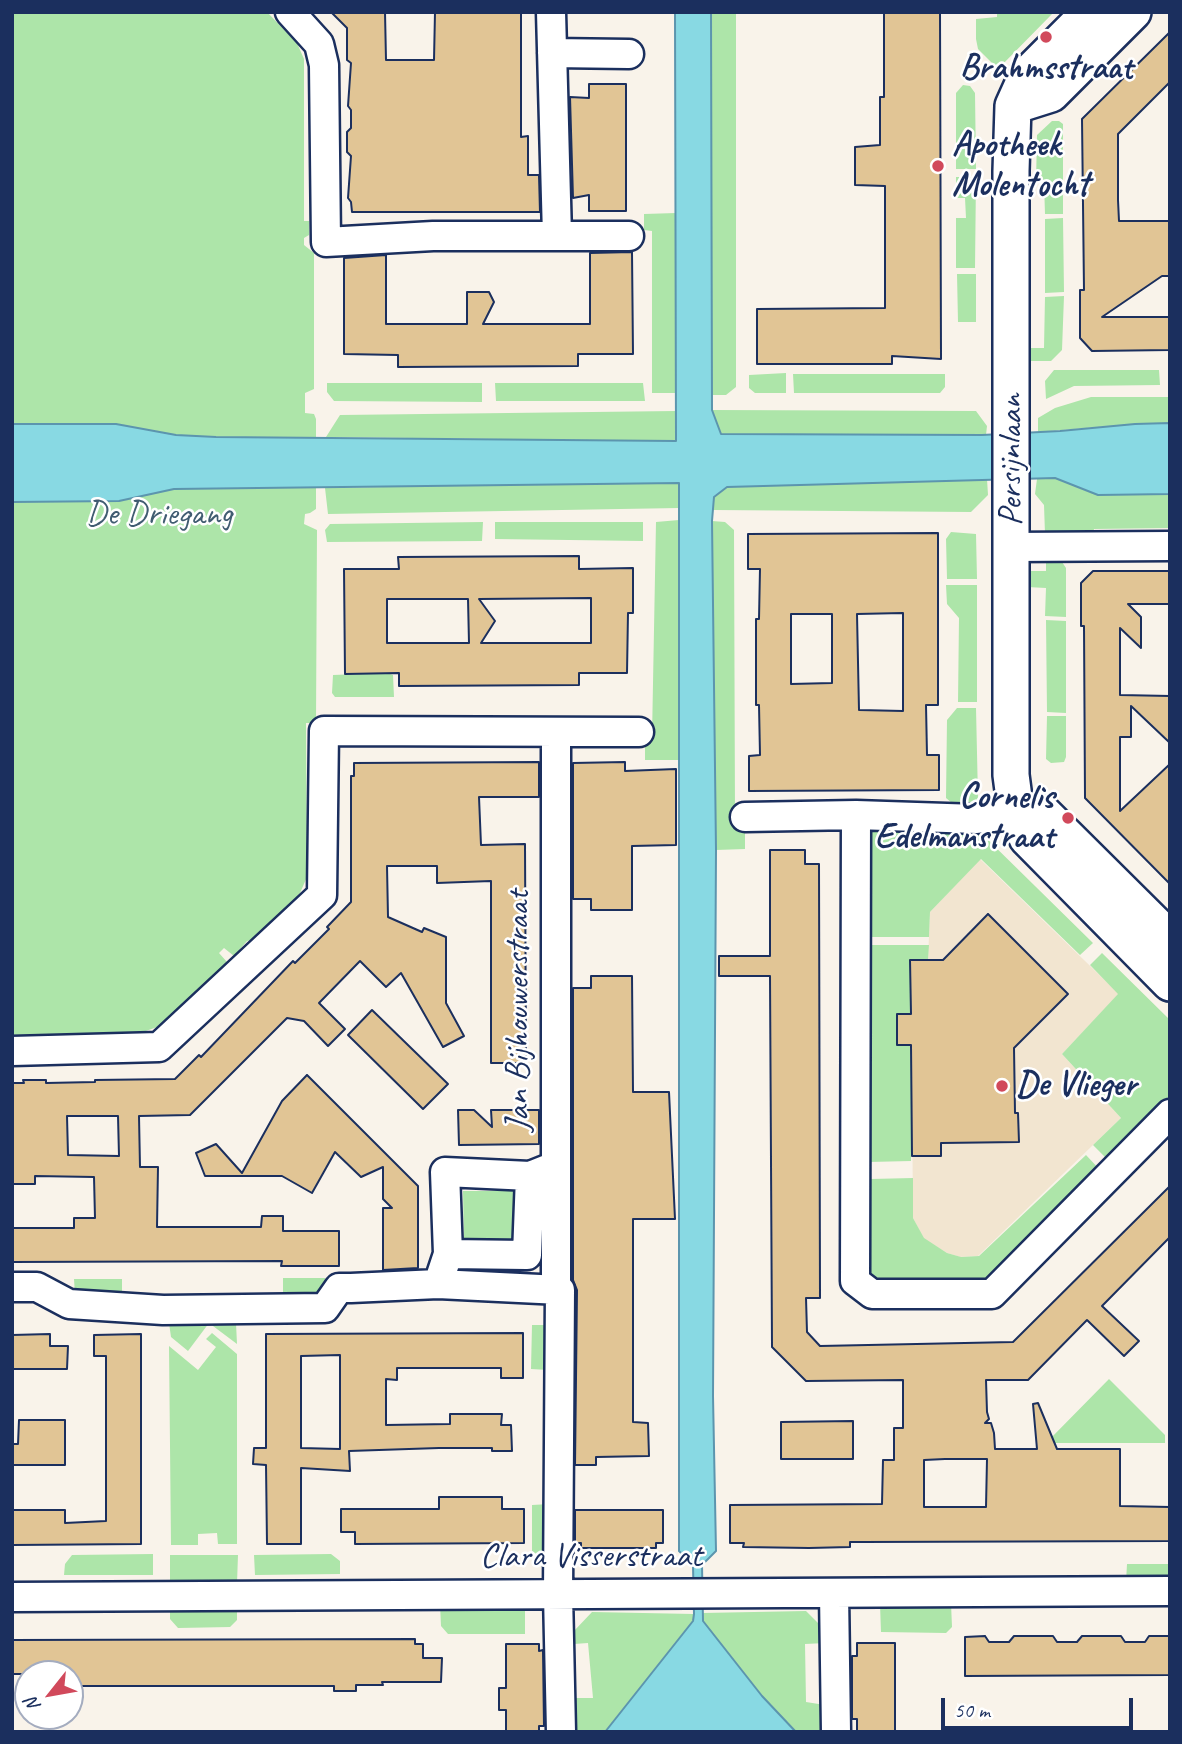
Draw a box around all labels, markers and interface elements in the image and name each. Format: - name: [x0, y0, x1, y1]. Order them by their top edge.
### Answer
- marker: Brahmsstraat: [1038, 29, 1054, 45]
- place label: Brahmsstraat: [960, 48, 1132, 90]
- place label: Apotheek Molentocht: [952, 125, 1089, 207]
- marker: Apotheek Molentocht: [930, 158, 946, 174]
- street label: Persijnlaan: [991, 394, 1033, 526]
- park label: De Driegang: [86, 494, 232, 536]
- place label: Cornelis Edelmanstraat: [875, 777, 1054, 859]
- marker: Cornelis Edelmanstraat: [1060, 810, 1076, 826]
- street label: Jan Bijhouwerstraat: [498, 890, 540, 1132]
- place label: De Vlieger: [1016, 1065, 1136, 1107]
- marker: De Vlieger: [994, 1078, 1010, 1094]
- street label: Clara Visserstraat: [480, 1536, 702, 1578]
- north arrow: [14, 1660, 84, 1730]
- scale bar: [944, 1684, 1136, 1728]
- text: N: [19, 1694, 46, 1716]
- text: 50 m: [954, 1697, 990, 1723]

